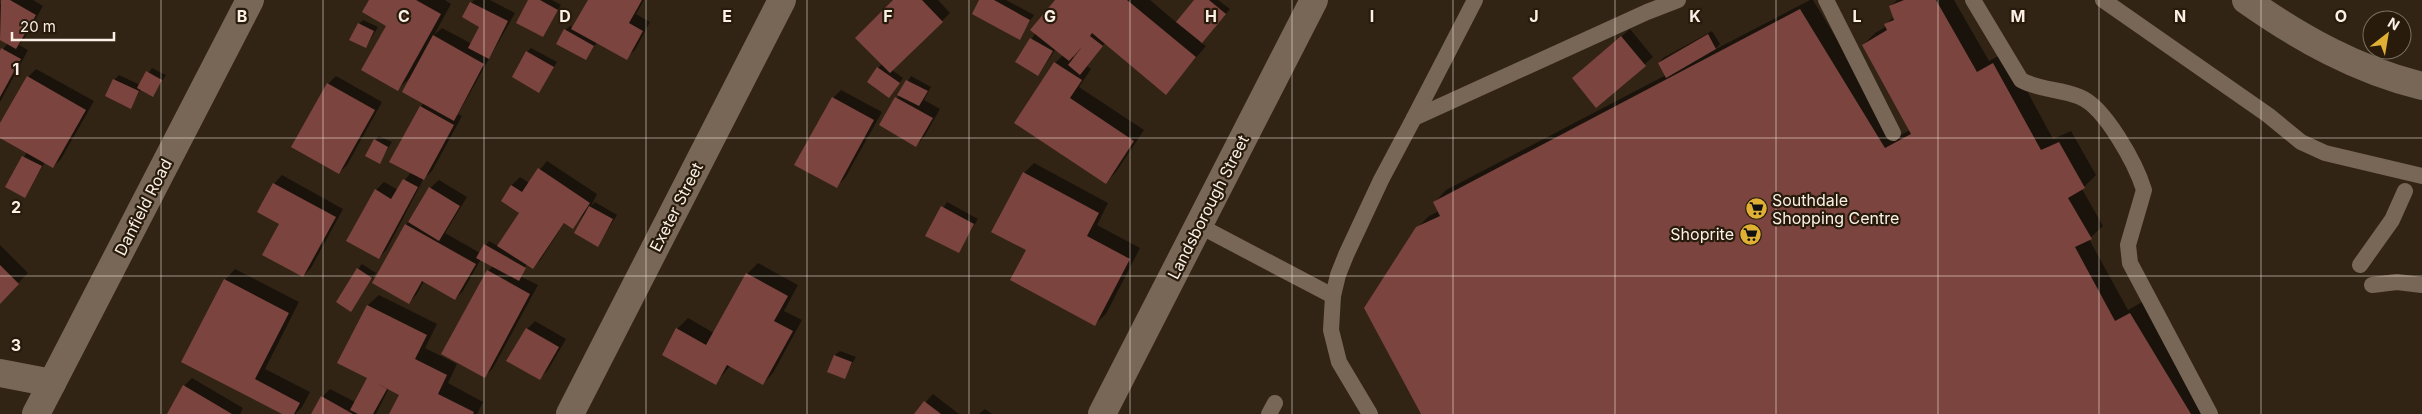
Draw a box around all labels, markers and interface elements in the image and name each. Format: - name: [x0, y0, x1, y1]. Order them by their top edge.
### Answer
- text: B: [237, 6, 247, 26]
- text: C: [398, 6, 410, 26]
- text: D: [559, 6, 571, 26]
- text: E: [722, 6, 732, 26]
- text: F: [883, 6, 893, 26]
- text: G: [1044, 6, 1056, 26]
- text: H: [1205, 6, 1217, 26]
- text: I: [1370, 6, 1374, 26]
- text: J: [1529, 6, 1539, 26]
- text: K: [1689, 6, 1701, 26]
- text: L: [1852, 6, 1862, 26]
- text: M: [2011, 6, 2025, 26]
- text: N: [2174, 6, 2186, 26]
- text: O: [2335, 6, 2347, 26]
- scale bar: [12, 10, 115, 42]
- north arrow: [2362, 10, 2412, 60]
- text: N: [2385, 13, 2403, 33]
- text: 20 m: [20, 17, 56, 36]
- text: 1: [13, 59, 19, 79]
- street label: Landsborough Street: [1163, 132, 1253, 282]
- street label: Danfield Road: [110, 155, 176, 259]
- street label: Exeter Street: [645, 159, 707, 255]
- place label: Southdale Shopping Centre: [1772, 190, 1899, 228]
- text: 2: [11, 197, 21, 217]
- supermarket icon: Southdale Shopping Centre: [1744, 197, 1768, 221]
- supermarket icon: Shoprite: [1738, 222, 1762, 246]
- place label: Shoprite: [1670, 224, 1734, 244]
- text: 3: [11, 335, 21, 355]

